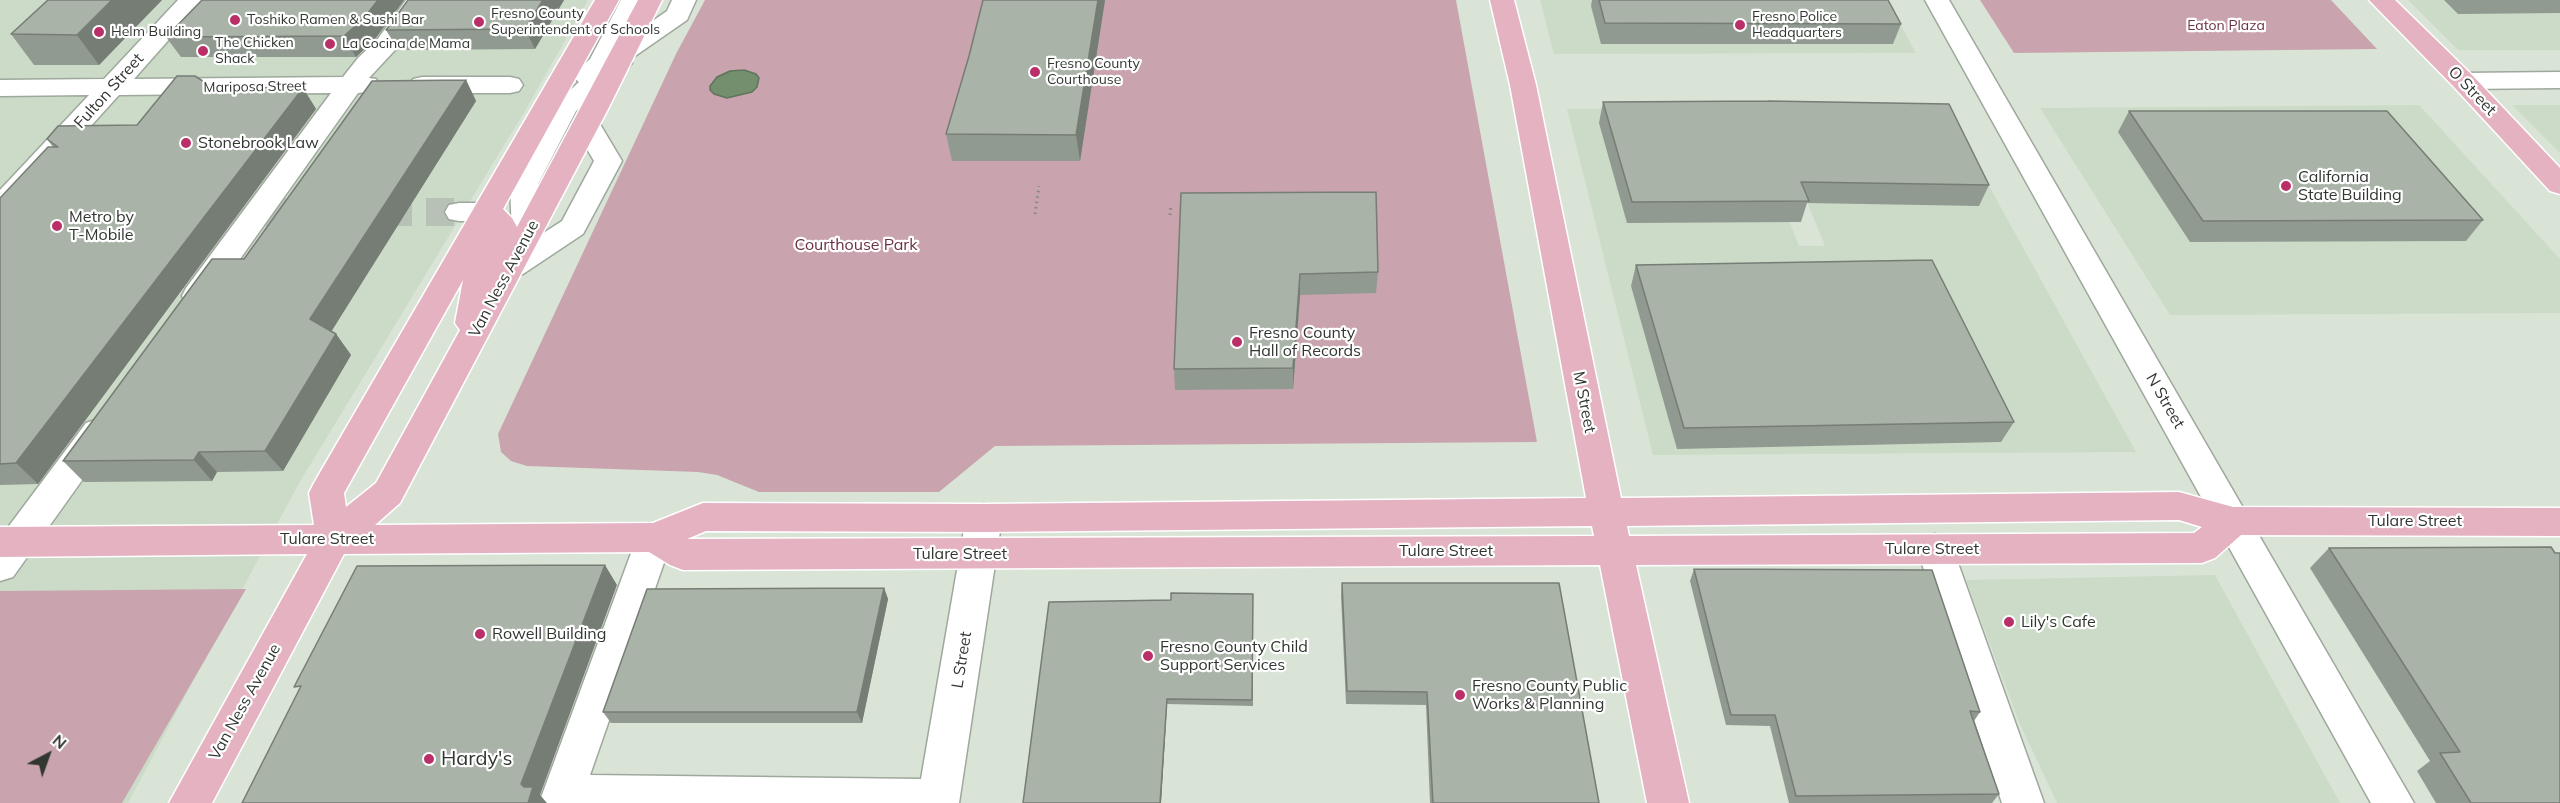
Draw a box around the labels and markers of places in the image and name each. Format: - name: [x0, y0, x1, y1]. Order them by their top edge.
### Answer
- place label: Fresno County Superintendent of Schools: [491, 6, 660, 38]
- place label: Fresno Police Headquarters: [1752, 9, 1842, 42]
- place label: Toshiko Ramen & Sushi Bar: [247, 12, 424, 28]
- marker: Toshiko Ramen & Sushi Bar: [228, 13, 242, 27]
- marker: Fresno County Superintendent of Schools: [472, 15, 486, 29]
- marker: Fresno Police Headquarters: [1733, 18, 1747, 32]
- place label: Helm Building: [111, 24, 201, 40]
- marker: Helm Building: [92, 25, 106, 39]
- place label: The Chicken Shack: [215, 35, 294, 68]
- place label: La Cocina de Mama: [342, 36, 470, 52]
- marker: La Cocina de Mama: [323, 37, 337, 51]
- marker: The Chicken Shack: [196, 44, 210, 58]
- place label: Fresno County Courthouse: [1047, 56, 1140, 88]
- marker: Fresno County Courthouse: [1028, 65, 1042, 79]
- place label: Stonebrook Law: [198, 133, 319, 153]
- marker: Stonebrook Law: [179, 136, 193, 150]
- place label: California State Building: [2298, 167, 2402, 205]
- marker: California State Building: [2279, 179, 2293, 193]
- place label: Metro by T-Mobile: [69, 207, 134, 245]
- marker: Metro by T-Mobile: [50, 219, 64, 233]
- place label: Fresno County Hall of Records: [1249, 323, 1361, 361]
- marker: Fresno County Hall of Records: [1230, 335, 1244, 349]
- place label: Lily's Cafe: [2021, 612, 2096, 632]
- marker: Lily's Cafe: [2002, 615, 2016, 629]
- place label: Rowell Building: [492, 624, 606, 644]
- marker: Rowell Building: [473, 627, 487, 641]
- place label: Fresno County Child Support Services: [1160, 637, 1308, 675]
- marker: Fresno County Child Support Services: [1141, 649, 1155, 663]
- place label: Fresno County Public Works & Planning: [1472, 676, 1627, 714]
- marker: Fresno County Public Works & Planning: [1453, 688, 1467, 702]
- place label: Hardy's: [441, 747, 512, 771]
- marker: Hardy's: [422, 752, 436, 766]

